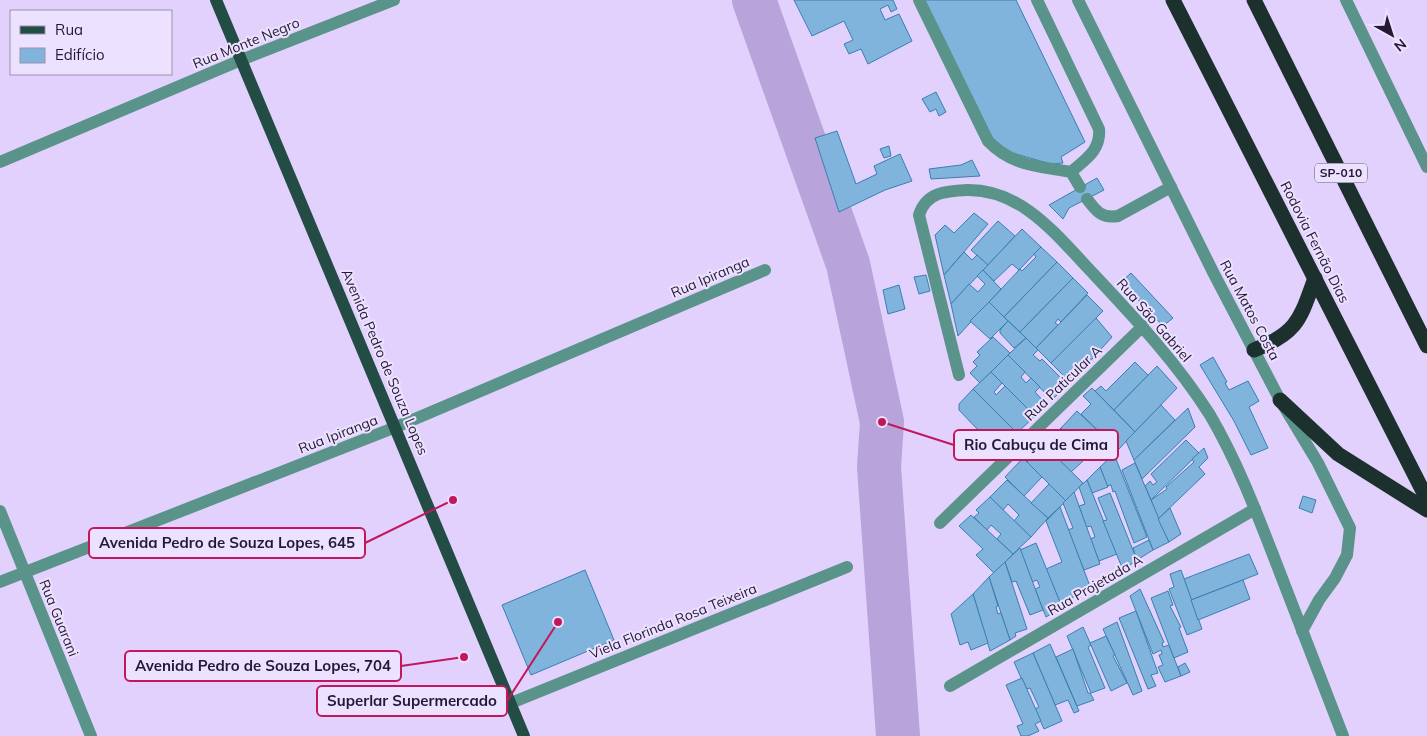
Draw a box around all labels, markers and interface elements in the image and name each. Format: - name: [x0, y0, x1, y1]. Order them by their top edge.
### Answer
- legend: [10, 10, 172, 75]
- north arrow: [1367, 10, 1417, 60]
- street label: Rua Monte Negro: [190, 13, 302, 73]
- text: Rua: [55, 20, 83, 39]
- text: N: [1390, 35, 1410, 55]
- text: Edifício: [55, 45, 105, 64]
- road number: SP-010: [1315, 164, 1367, 182]
- street label: Rodovia Fernão Dias: [1276, 178, 1354, 306]
- street label: Rua Ipiranga: [668, 252, 752, 302]
- street label: Rua Matos Costa: [1216, 257, 1284, 363]
- street label: Avenida Pedro de Souza Lopes: [338, 266, 432, 458]
- street label: Rua São Gabriel: [1113, 274, 1195, 366]
- street label: Rua Paticular A: [1020, 341, 1106, 425]
- street label: Rua Ipiranga: [296, 411, 380, 457]
- callout: Rio Cabuçu de Cima: [954, 430, 1118, 460]
- text: Rio Cabuçu de Cima: [964, 435, 1108, 454]
- callout: Avenida Pedro de Souza Lopes, 645: [89, 528, 365, 558]
- text: Avenida Pedro de Souza Lopes, 645: [99, 533, 355, 552]
- street label: Rua Projetada A: [1044, 550, 1146, 619]
- street label: Rua Guarani: [35, 577, 83, 659]
- street label: Viela Florinda Rosa Teixeira: [587, 579, 759, 663]
- callout: Avenida Pedro de Souza Lopes, 704: [125, 651, 401, 681]
- text: Avenida Pedro de Souza Lopes, 704: [135, 656, 391, 675]
- callout: Superlar Supermercado: [317, 686, 507, 716]
- text: Superlar Supermercado: [327, 691, 497, 710]

